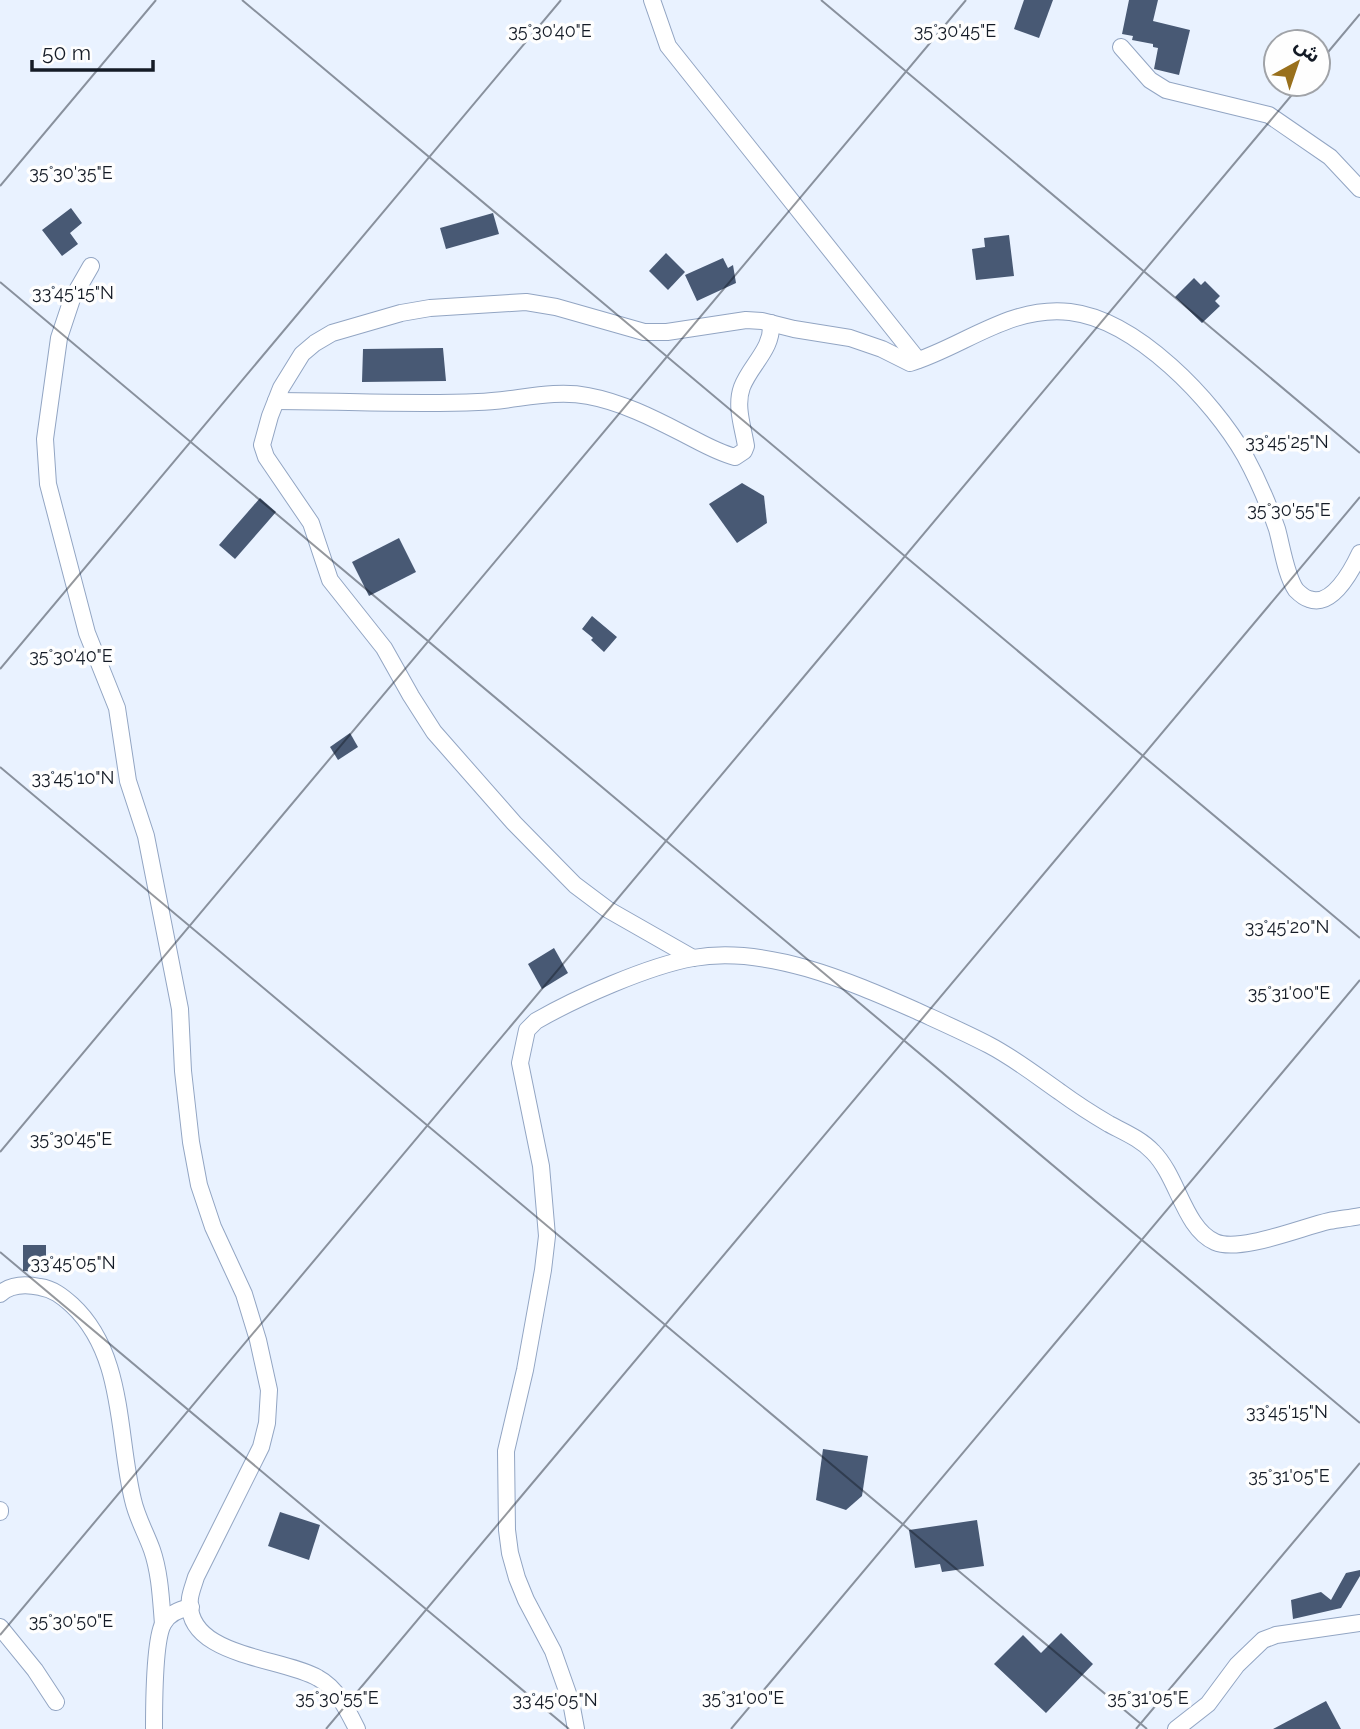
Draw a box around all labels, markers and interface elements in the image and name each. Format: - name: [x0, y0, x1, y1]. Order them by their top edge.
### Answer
- text: 35°30'40"E: [508, 20, 592, 41]
- text: 35°30'45"E: [914, 20, 996, 41]
- scale bar: [32, 28, 152, 72]
- north arrow: [1262, 28, 1332, 98]
- text: ش: [1291, 33, 1325, 67]
- text: 50 m: [42, 40, 91, 65]
- text: 35°30'35"E: [29, 162, 113, 183]
- text: 33°45'15"N: [32, 282, 114, 303]
- text: 33°45'25"N: [1245, 431, 1329, 452]
- text: 35°30'55"E: [1247, 499, 1331, 520]
- text: 35°30'40"E: [29, 645, 113, 666]
- text: 33°45'10"N: [32, 767, 115, 788]
- text: 33°45'20"N: [1245, 916, 1329, 937]
- text: 35°31'00"E: [1248, 982, 1330, 1003]
- text: 35°30'45"E: [30, 1128, 112, 1149]
- text: 33°45'05"N: [30, 1252, 116, 1273]
- text: 33°45'15"N: [1246, 1401, 1328, 1422]
- text: 35°31'05"E: [1248, 1465, 1330, 1486]
- text: 35°30'50"E: [29, 1610, 113, 1631]
- text: 35°30'55"E: [295, 1687, 379, 1708]
- text: 35°31'00"E: [702, 1687, 784, 1708]
- text: 35°31'05"E: [1107, 1687, 1189, 1708]
- text: 33°45'05"N: [512, 1689, 598, 1710]

